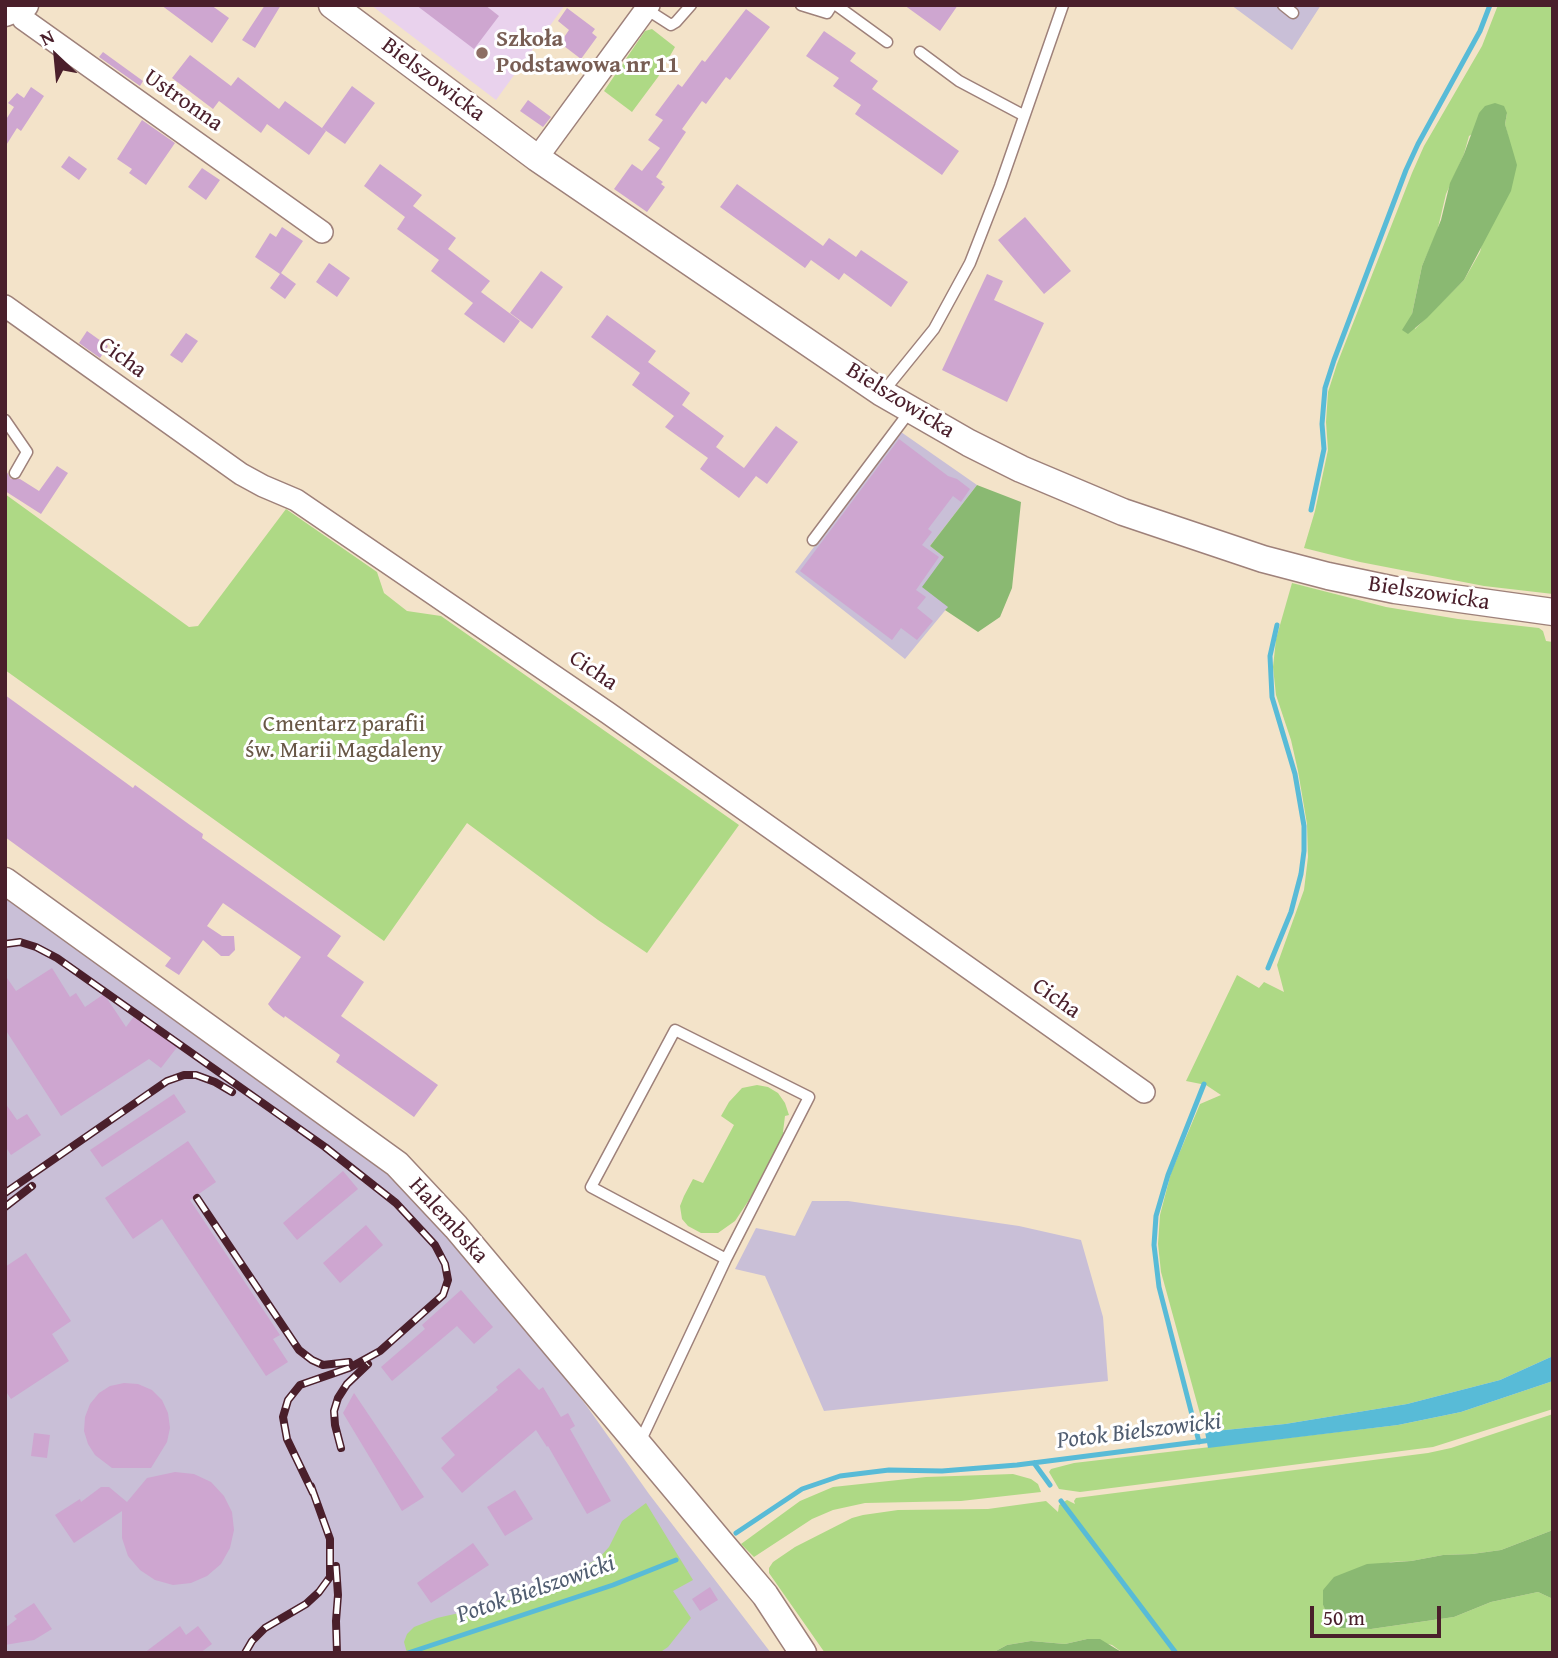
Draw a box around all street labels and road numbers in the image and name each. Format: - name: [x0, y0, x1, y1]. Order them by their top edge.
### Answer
- street label: Bielszowicka: [376, 32, 490, 128]
- street label: Ustronna: [138, 64, 228, 138]
- street label: Cicha: [93, 331, 151, 385]
- street label: Bielszowicka: [841, 357, 959, 445]
- street label: Bielszowicka: [1366, 571, 1492, 617]
- street label: Cicha: [563, 645, 623, 697]
- street label: Cicha: [1027, 973, 1085, 1025]
- street label: Halembska: [402, 1172, 494, 1270]

